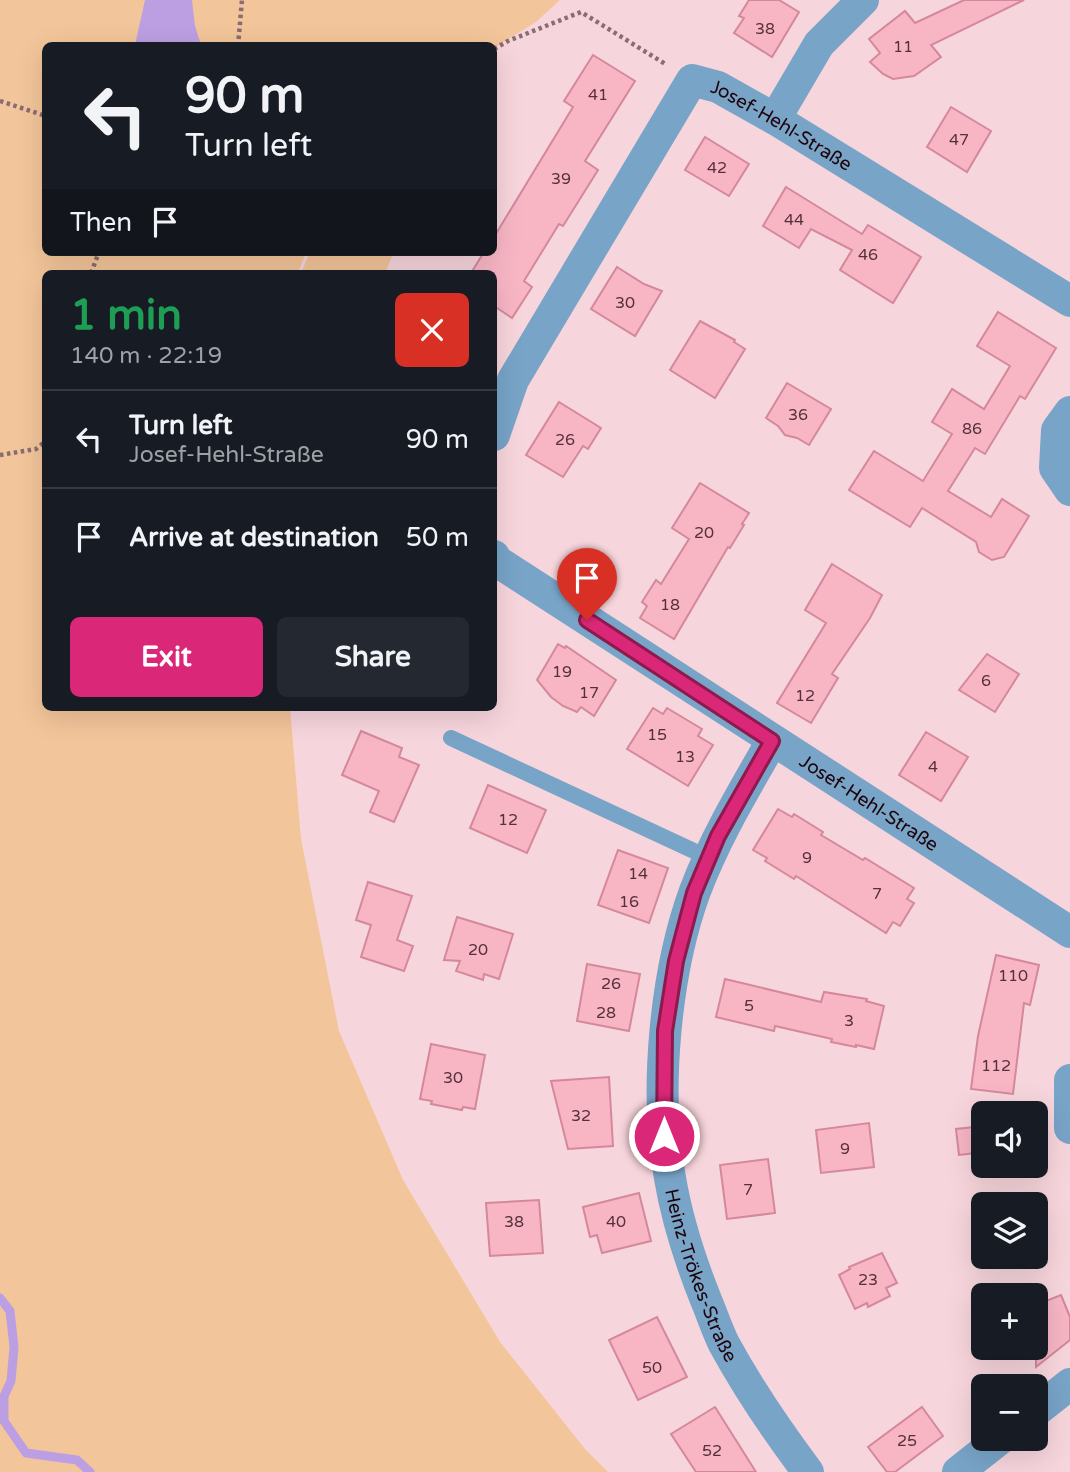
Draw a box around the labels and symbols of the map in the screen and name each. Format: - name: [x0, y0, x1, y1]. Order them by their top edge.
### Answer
- house number: 38: [755, 19, 775, 39]
- house number: 11: [893, 37, 913, 57]
- street label: Josef-Hehl-Straße: [708, 76, 856, 176]
- house number: 41: [588, 85, 608, 105]
- house number: 47: [949, 130, 969, 150]
- house number: 42: [707, 158, 727, 178]
- house number: 39: [551, 169, 571, 189]
- house number: 44: [784, 210, 804, 230]
- house number: 46: [858, 245, 878, 265]
- house number: 30: [615, 293, 635, 313]
- house number: 36: [788, 405, 808, 425]
- house number: 86: [962, 419, 982, 439]
- house number: 26: [555, 430, 575, 450]
- house number: 20: [694, 523, 714, 543]
- pin: [557, 548, 617, 620]
- house number: 18: [660, 595, 680, 615]
- house number: 19: [552, 662, 572, 682]
- house number: 6: [981, 671, 991, 691]
- house number: 17: [579, 683, 599, 703]
- house number: 12: [795, 686, 815, 706]
- house number: 15: [647, 725, 667, 745]
- house number: 13: [675, 747, 695, 767]
- street label: Josef-Hehl-Straße: [795, 750, 942, 856]
- house number: 4: [928, 757, 938, 777]
- house number: 12: [498, 810, 518, 830]
- house number: 9: [802, 848, 812, 868]
- house number: 14: [628, 864, 648, 884]
- house number: 7: [872, 884, 882, 904]
- house number: 16: [619, 892, 639, 912]
- house number: 20: [468, 940, 488, 960]
- house number: 110: [998, 966, 1028, 986]
- house number: 26: [601, 974, 621, 994]
- house number: 5: [744, 996, 754, 1016]
- house number: 28: [596, 1003, 616, 1023]
- house number: 3: [844, 1011, 854, 1031]
- house number: 112: [981, 1056, 1011, 1076]
- house number: 30: [443, 1068, 463, 1088]
- position arrow: [627, 1099, 701, 1173]
- house number: 32: [571, 1106, 591, 1126]
- house number: 9: [840, 1139, 850, 1159]
- house number: 7: [743, 1180, 753, 1200]
- street label: Heinz-Trökes-Straße: [660, 1187, 742, 1366]
- house number: 38: [504, 1212, 524, 1232]
- house number: 40: [606, 1212, 626, 1232]
- house number: 23: [858, 1270, 878, 1290]
- house number: 50: [642, 1358, 662, 1378]
- house number: 25: [897, 1431, 917, 1451]
- house number: 52: [702, 1441, 722, 1461]

